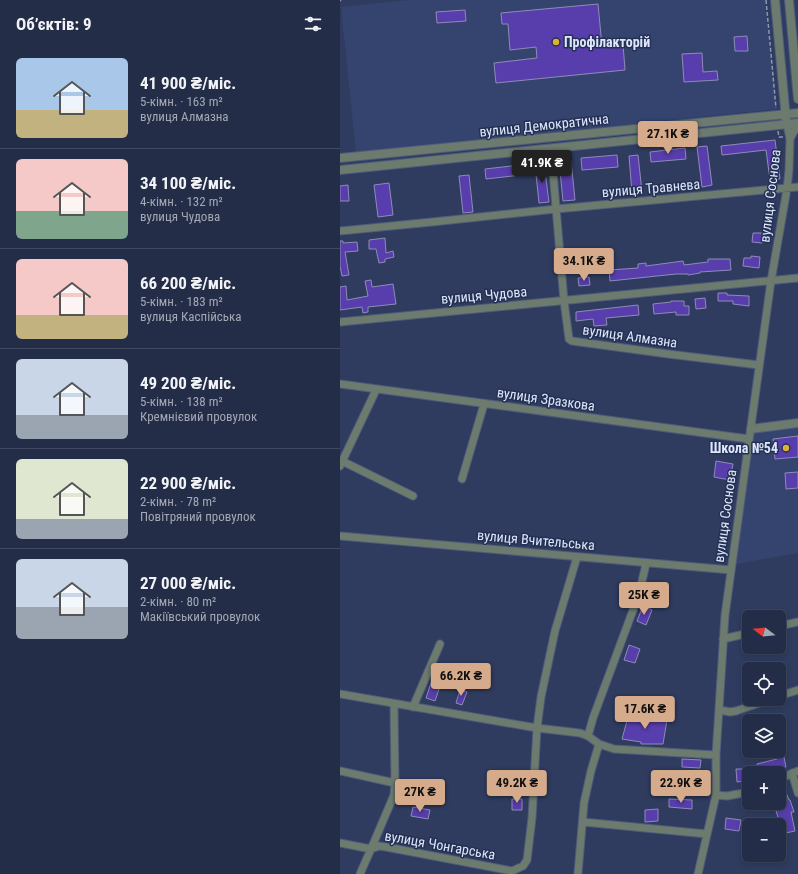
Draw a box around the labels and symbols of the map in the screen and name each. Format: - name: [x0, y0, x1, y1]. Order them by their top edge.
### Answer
- place label: Профілакторій: [564, 34, 650, 50]
- marker: Профілакторій: [551, 37, 561, 47]
- street label: вулиця Демократична: [479, 110, 609, 140]
- pin: 27.1K ₴: [631, 121, 705, 155]
- street label: вулиця Соснова: [756, 149, 784, 243]
- pin: 41.9K ₴: [505, 150, 579, 184]
- street label: вулиця Травнева: [601, 176, 701, 200]
- pin: 34.1K ₴: [547, 248, 621, 282]
- street label: вулиця Чудова: [440, 283, 528, 307]
- street label: вулиця Алмазна: [582, 321, 678, 351]
- street label: вулиця Зразкова: [496, 384, 596, 414]
- place label: Школа №54: [710, 440, 778, 456]
- marker: Школа №54: [781, 443, 791, 453]
- street label: вулиця Соснова: [711, 469, 739, 563]
- street label: вулиця Вчительська: [476, 527, 596, 553]
- pin: 25K ₴: [616, 582, 672, 616]
- north arrow: [742, 610, 786, 654]
- pin: 66.2K ₴: [424, 663, 498, 697]
- pin: 17.6K ₴: [608, 696, 682, 730]
- pin: 49.2K ₴: [480, 770, 554, 804]
- pin: 22.9K ₴: [644, 770, 718, 804]
- pin: 27K ₴: [392, 779, 448, 813]
- street label: вулиця Чонгарська: [383, 827, 497, 863]

